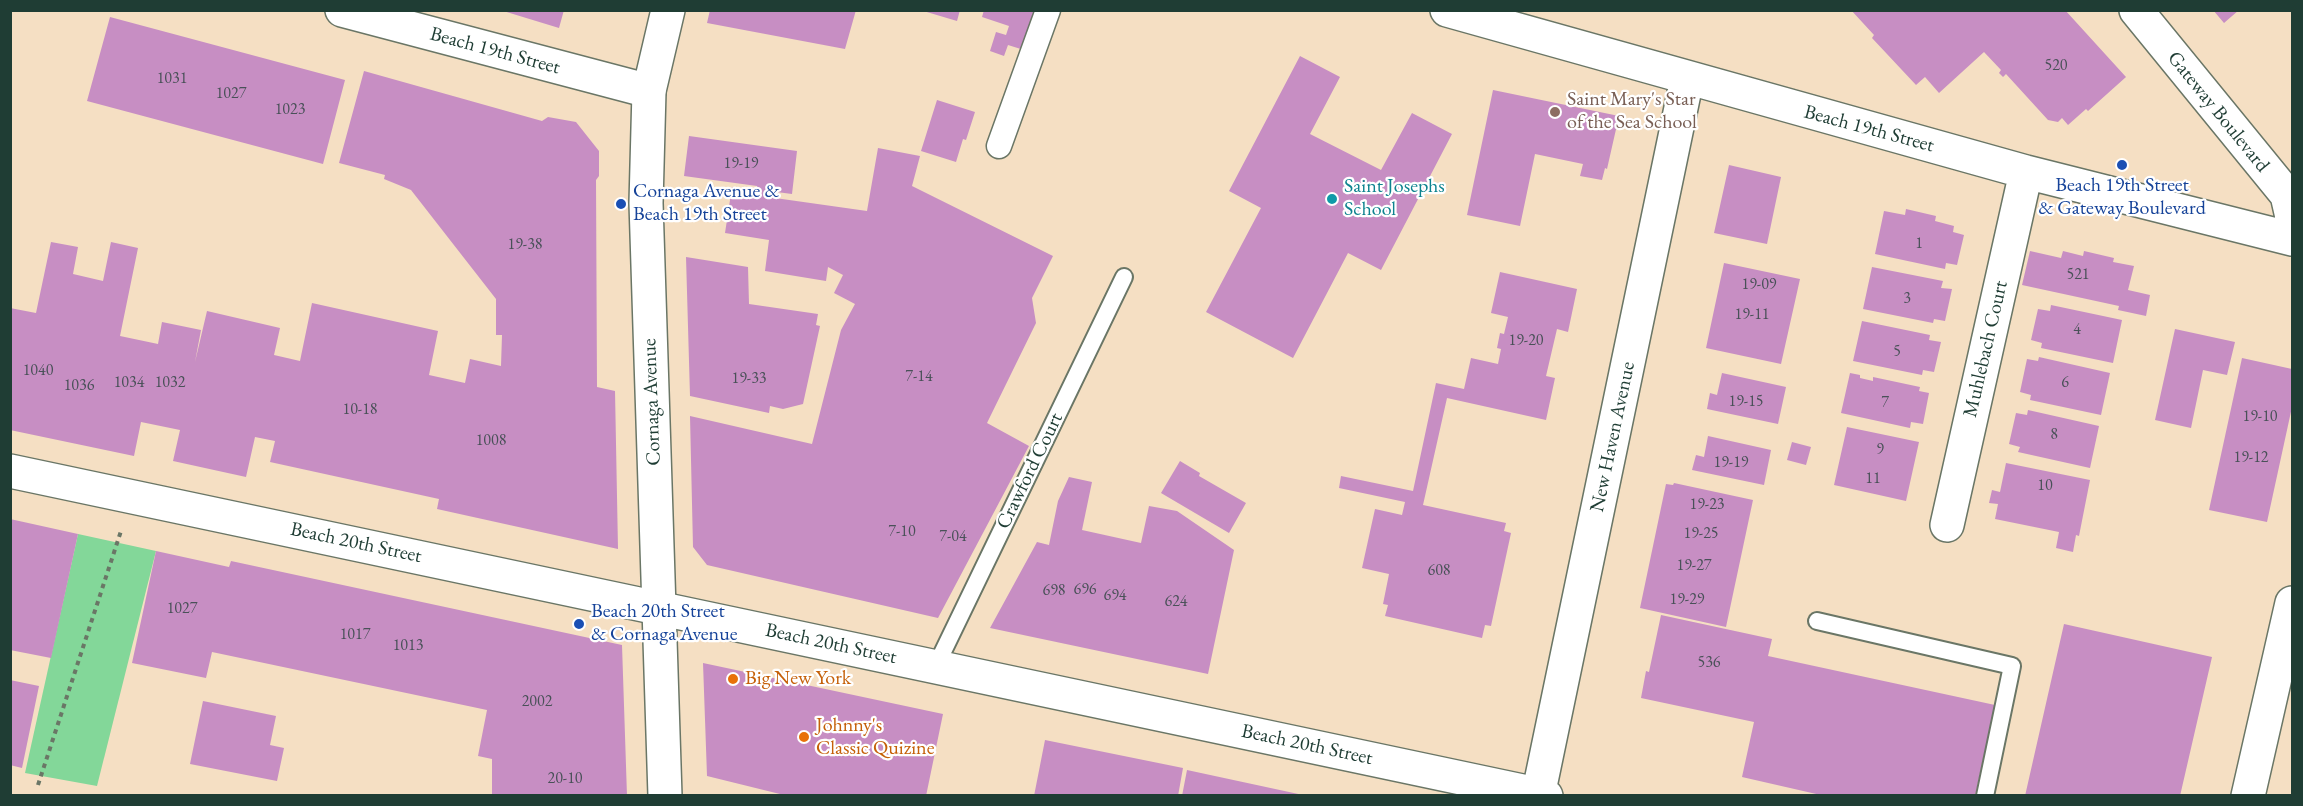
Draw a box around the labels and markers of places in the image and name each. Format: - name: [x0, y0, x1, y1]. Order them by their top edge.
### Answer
- place label: Saint Mary's Star of the Sea School: [1567, 88, 1697, 135]
- marker: Saint Mary's Star of the Sea School: [1548, 105, 1562, 119]
- marker: Beach 19th Street & Gateway Boulevard: [2115, 158, 2129, 172]
- place label: Beach 19th Street & Gateway Boulevard: [2038, 174, 2206, 221]
- place label: Saint Josephs School: [1344, 175, 1445, 222]
- place label: Cornaga Avenue & Beach 19th Street: [633, 180, 780, 227]
- marker: Saint Josephs School: [1325, 192, 1339, 206]
- marker: Cornaga Avenue & Beach 19th Street: [614, 197, 628, 211]
- place label: Beach 20th Street & Cornaga Avenue: [591, 600, 738, 647]
- marker: Beach 20th Street & Cornaga Avenue: [572, 617, 586, 631]
- place label: Big New York: [745, 667, 851, 691]
- marker: Big New York: [726, 672, 740, 686]
- place label: Johnny's Classic Quizine: [816, 714, 934, 761]
- marker: Johnny's Classic Quizine: [797, 730, 811, 744]

